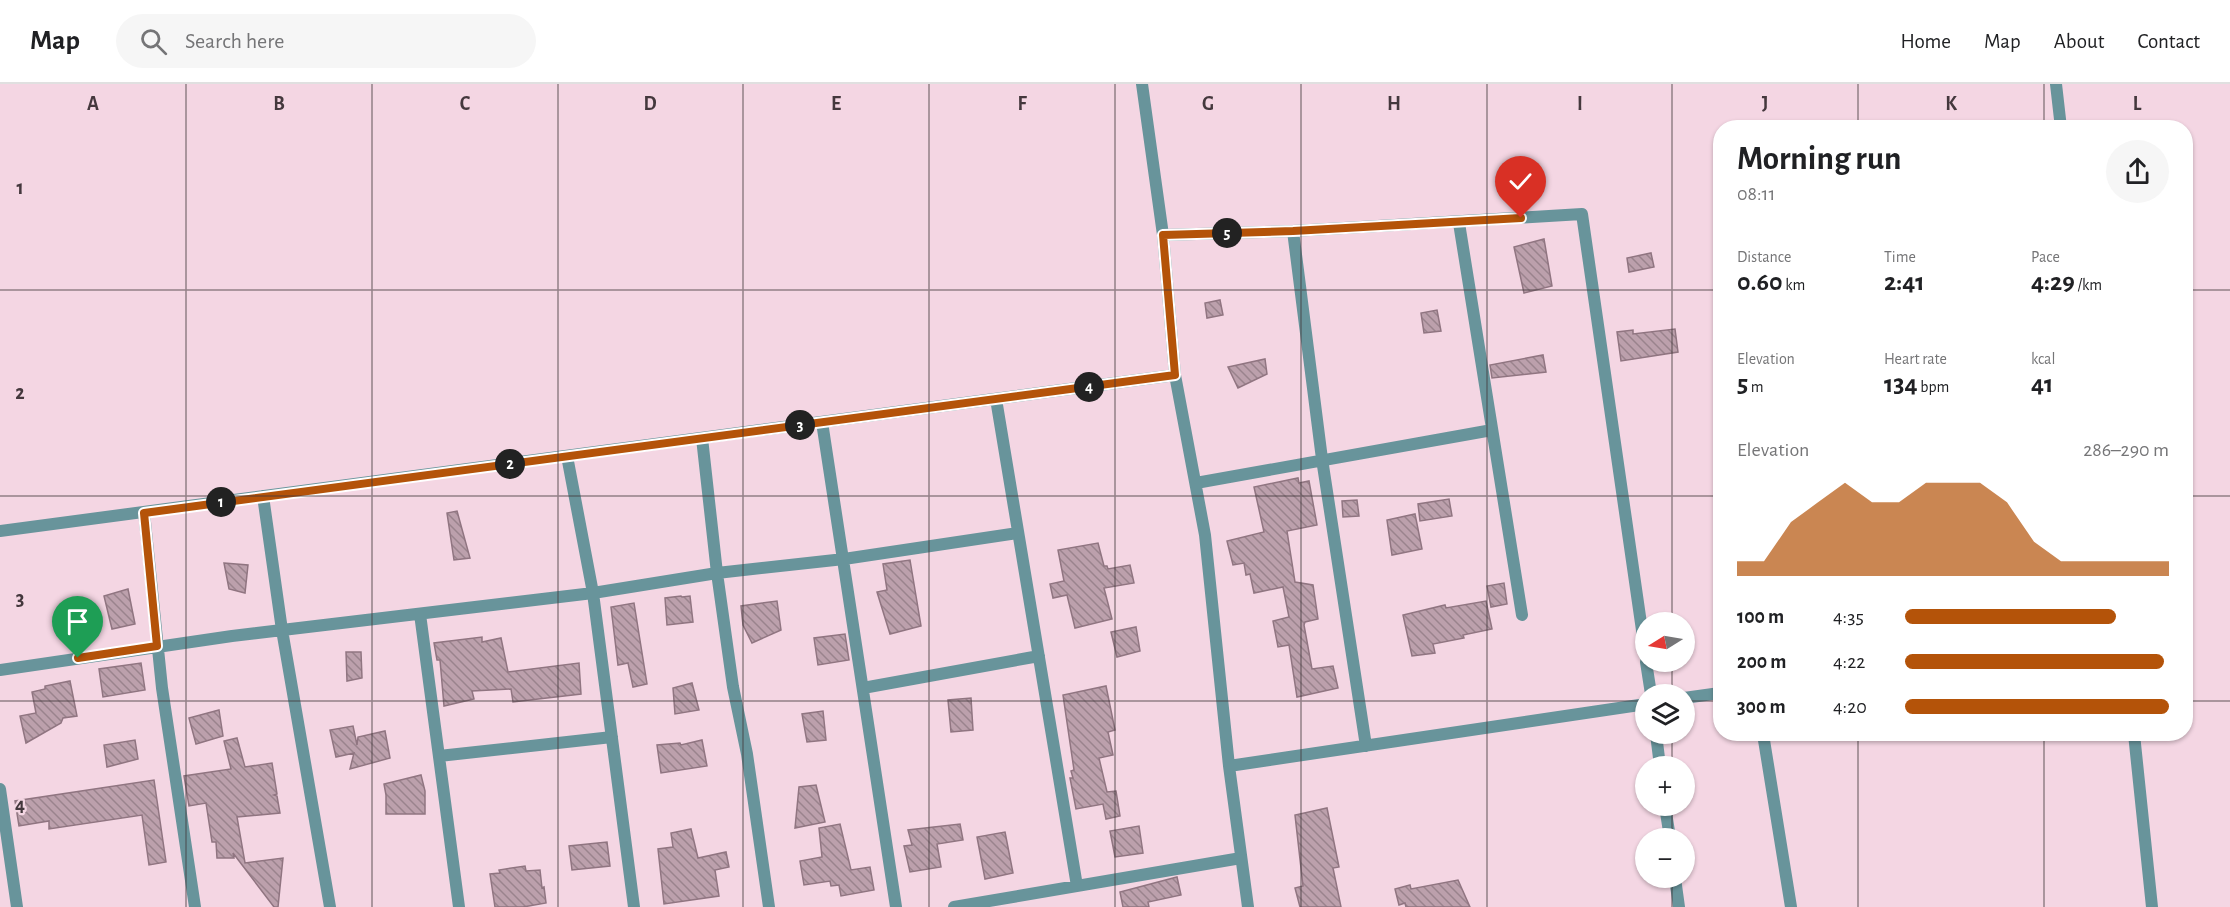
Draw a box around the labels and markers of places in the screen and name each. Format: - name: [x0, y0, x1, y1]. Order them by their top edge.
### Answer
- pin: [1495, 156, 1546, 218]
- pin: 5: [1212, 218, 1242, 248]
- pin: 4: [1074, 372, 1104, 402]
- pin: 3: [785, 410, 815, 440]
- pin: 2: [495, 449, 525, 479]
- pin: 1: [206, 487, 236, 517]
- pin: [52, 596, 103, 658]

